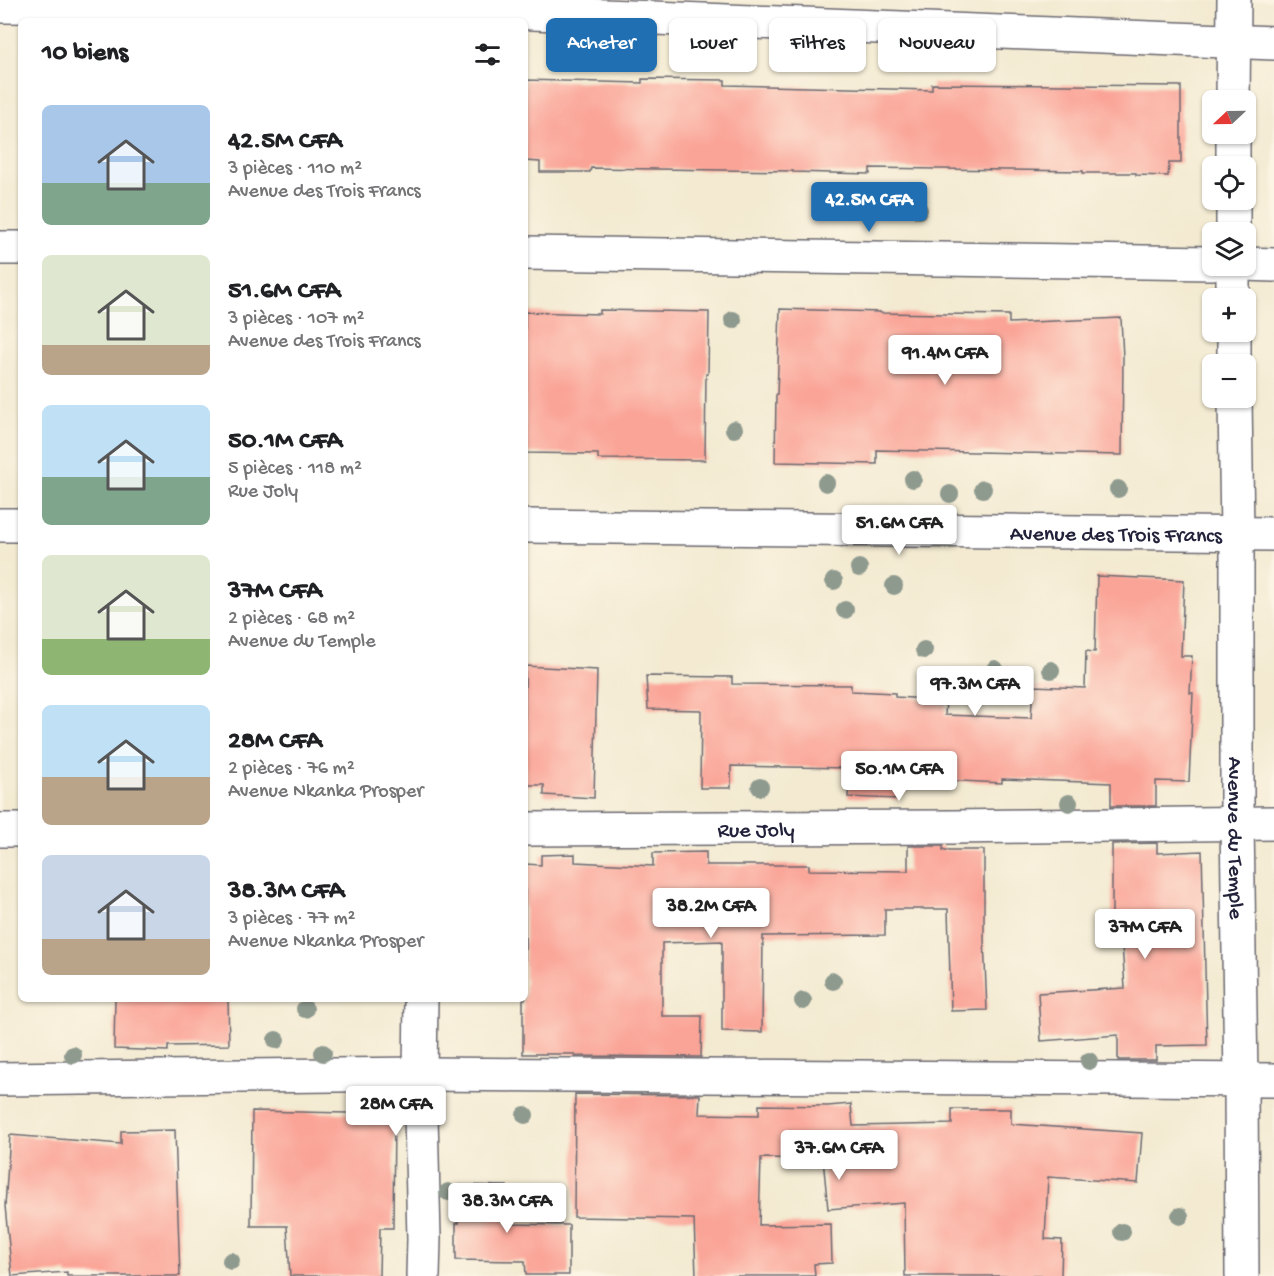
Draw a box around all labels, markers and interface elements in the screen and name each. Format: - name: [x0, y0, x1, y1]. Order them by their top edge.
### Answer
- chip: Acheter: [546, 18, 657, 72]
- chip: Louer: [669, 18, 757, 72]
- chip: Filtres: [769, 18, 866, 72]
- chip: Nouveau: [878, 18, 996, 72]
- icon: filters: [471, 38, 504, 71]
- text: 10 biens: [42, 39, 128, 70]
- north arrow: [1202, 90, 1256, 144]
- map controls: [1202, 90, 1256, 408]
- text: 42.5M CFA: [228, 127, 342, 158]
- icon: home: [90, 129, 162, 201]
- button: locate: [1202, 156, 1256, 210]
- text: 3 pièces · 110 m²: [228, 158, 362, 181]
- text: Avenue des Trois Francs: [228, 181, 421, 204]
- pin: 42.5M CFA: [800, 182, 938, 233]
- text: 42.5M CFA: [825, 190, 913, 213]
- button: layers: [1202, 222, 1256, 276]
- text: 51.6M CFA: [228, 277, 340, 308]
- icon: home: [90, 279, 162, 351]
- button: +: [1202, 288, 1256, 342]
- text: 3 pièces · 107 m²: [228, 308, 365, 331]
- text: Avenue des Trois Francs: [228, 331, 421, 354]
- pin: 91.4M CFA: [876, 335, 1014, 386]
- text: 91.4M CFA: [902, 343, 988, 366]
- button: −: [1202, 354, 1256, 408]
- text: 50.1M CFA: [228, 427, 342, 458]
- icon: home: [90, 429, 162, 501]
- text: 5 pièces · 118 m²: [228, 458, 362, 481]
- text: Rue Joly: [228, 481, 298, 504]
- pin: 51.6M CFA: [830, 505, 968, 556]
- text: 51.6M CFA: [856, 513, 942, 536]
- street label: Avenue des Trois Francs: [1010, 522, 1223, 550]
- text: 37M CFA: [228, 577, 322, 608]
- icon: home: [90, 579, 162, 651]
- text: 2 pièces · 68 m²: [228, 608, 355, 631]
- text: Avenue du Temple: [228, 631, 376, 654]
- pin: 97.3M CFA: [906, 666, 1044, 717]
- text: 97.3M CFA: [931, 674, 1019, 697]
- text: 28M CFA: [228, 727, 322, 758]
- icon: home: [90, 729, 162, 801]
- pin: 50.1M CFA: [830, 751, 968, 802]
- street label: Avenue du Temple: [1220, 757, 1248, 920]
- text: 2 pièces · 76 m²: [228, 758, 355, 781]
- text: 50.1M CFA: [855, 759, 943, 782]
- text: Avenue Nkanka Prosper: [228, 781, 423, 804]
- street label: Rue Joly: [717, 819, 795, 845]
- text: 38.3M CFA: [228, 877, 344, 908]
- icon: home: [90, 879, 162, 951]
- pin: 38.2M CFA: [642, 888, 780, 939]
- text: 38.2M CFA: [667, 896, 755, 919]
- text: 3 pièces · 77 m²: [228, 908, 356, 931]
- pin: 37M CFA: [1090, 909, 1200, 960]
- text: 37M CFA: [1109, 917, 1181, 940]
- text: Avenue Nkanka Prosper: [228, 931, 423, 954]
- pin: 28M CFA: [341, 1086, 451, 1137]
- text: 28M CFA: [360, 1094, 432, 1117]
- pin: 37.6M CFA: [770, 1130, 908, 1181]
- text: 37.6M CFA: [795, 1138, 883, 1161]
- pin: 38.3M CFA: [438, 1183, 576, 1234]
- text: 38.3M CFA: [462, 1191, 552, 1214]

